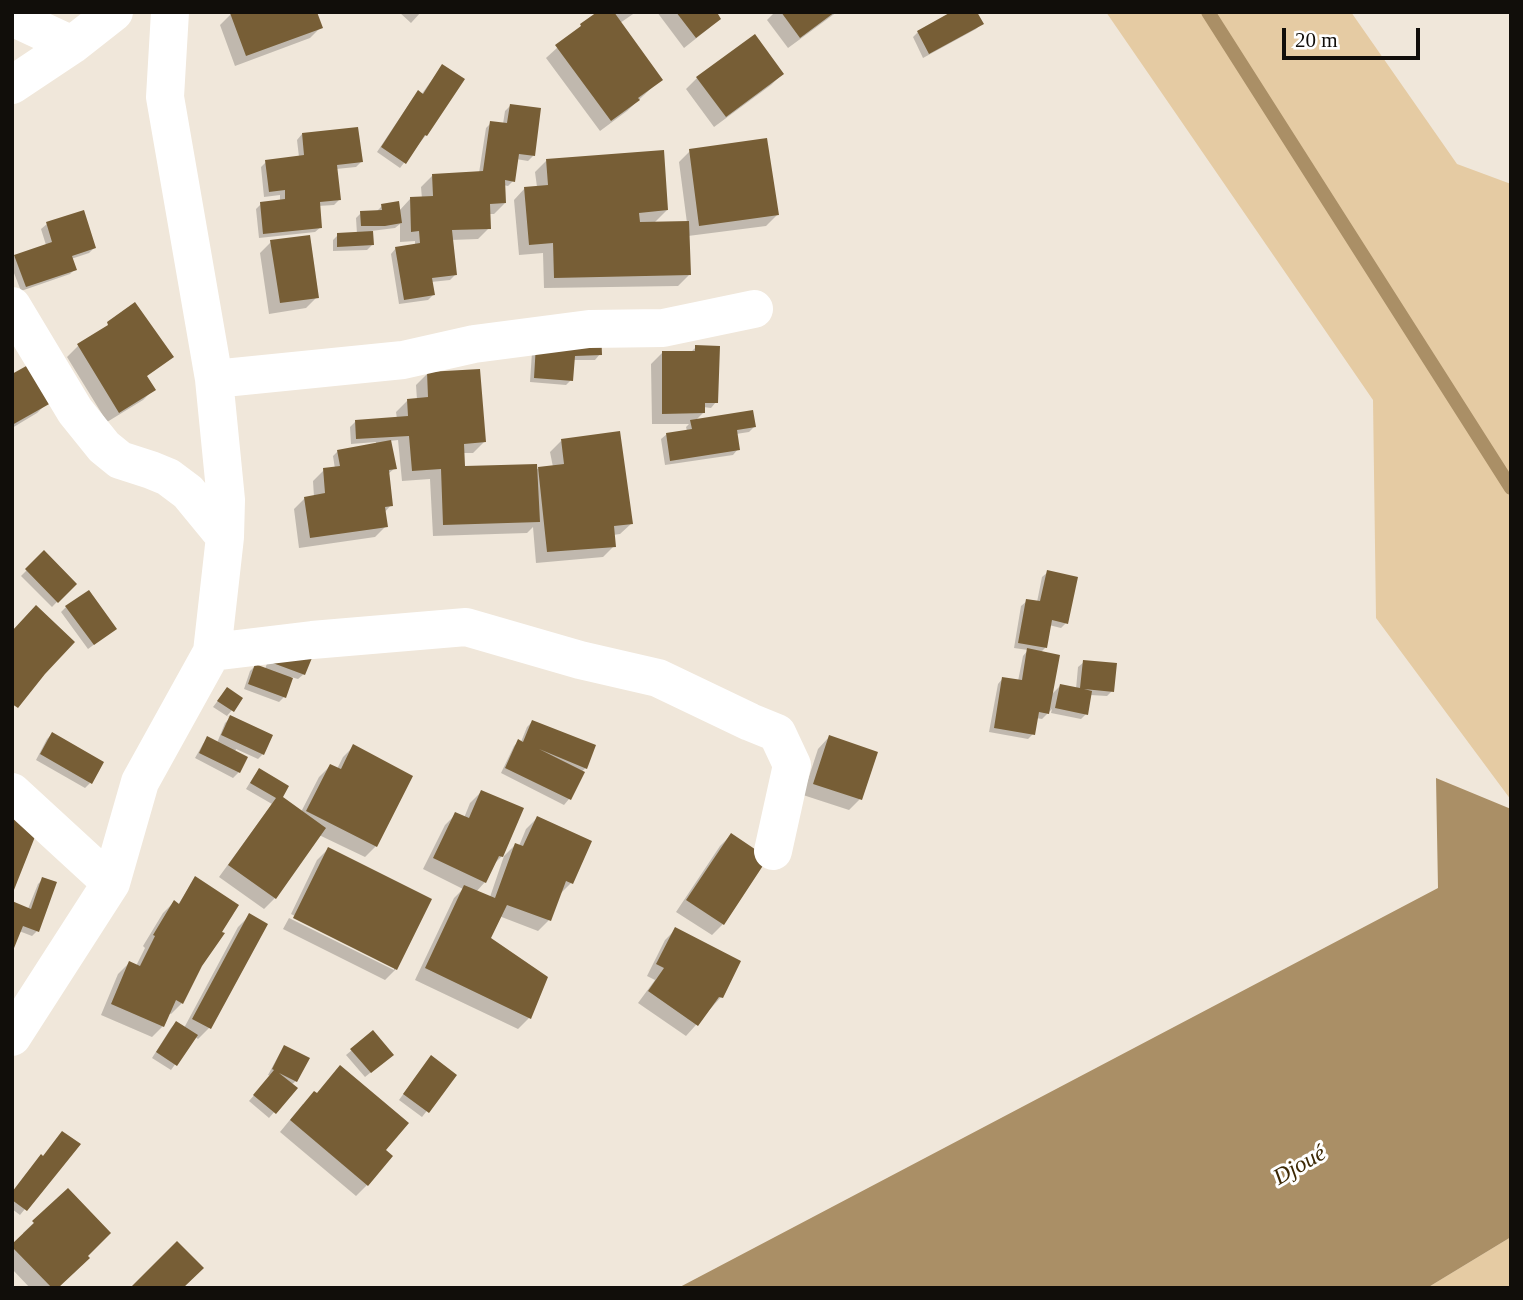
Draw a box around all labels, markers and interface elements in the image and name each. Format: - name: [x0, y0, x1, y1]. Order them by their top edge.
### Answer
- scale bar: [1285, 14, 1423, 58]
- text: 20 m: [1295, 28, 1338, 52]
- water label: Djoué: [1269, 1140, 1331, 1192]

